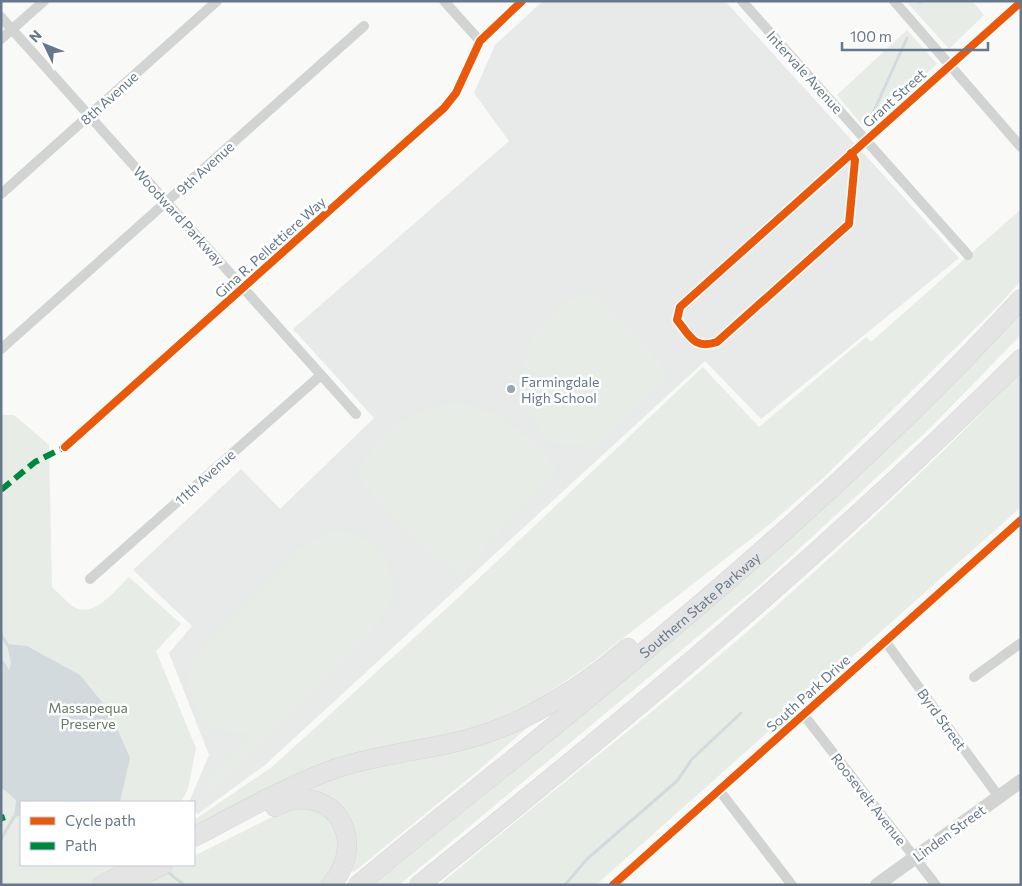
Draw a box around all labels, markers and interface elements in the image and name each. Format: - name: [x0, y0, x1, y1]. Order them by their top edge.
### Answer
- north arrow: [20, 20, 70, 70]
- scale bar: [842, 20, 988, 52]
- text: N: [25, 26, 45, 45]
- street label: Intervale Avenue: [763, 27, 847, 117]
- text: 100 m: [850, 27, 892, 45]
- street label: Grant Street: [859, 65, 929, 131]
- street label: 8th Avenue: [77, 68, 141, 128]
- street label: 9th Avenue: [173, 138, 237, 198]
- street label: Woodward Parkway: [130, 163, 228, 269]
- street label: Gina R. Pellettiere Way: [211, 193, 329, 301]
- place label: Farmingdale High School: [521, 373, 599, 406]
- marker: Farmingdale High School: [505, 383, 517, 395]
- street label: 11th Avenue: [171, 446, 239, 508]
- street label: Southern State Parkway: [636, 548, 763, 661]
- street label: South Park Drive: [763, 651, 853, 735]
- street label: Byrd Street: [914, 685, 970, 753]
- park label: Massapequa Preserve: [48, 699, 128, 732]
- street label: Roosevelt Avenue: [828, 750, 910, 848]
- legend: [20, 801, 195, 866]
- street label: Linden Street: [909, 801, 989, 865]
- text: Cycle path: [65, 811, 136, 829]
- text: Path: [65, 836, 97, 854]

